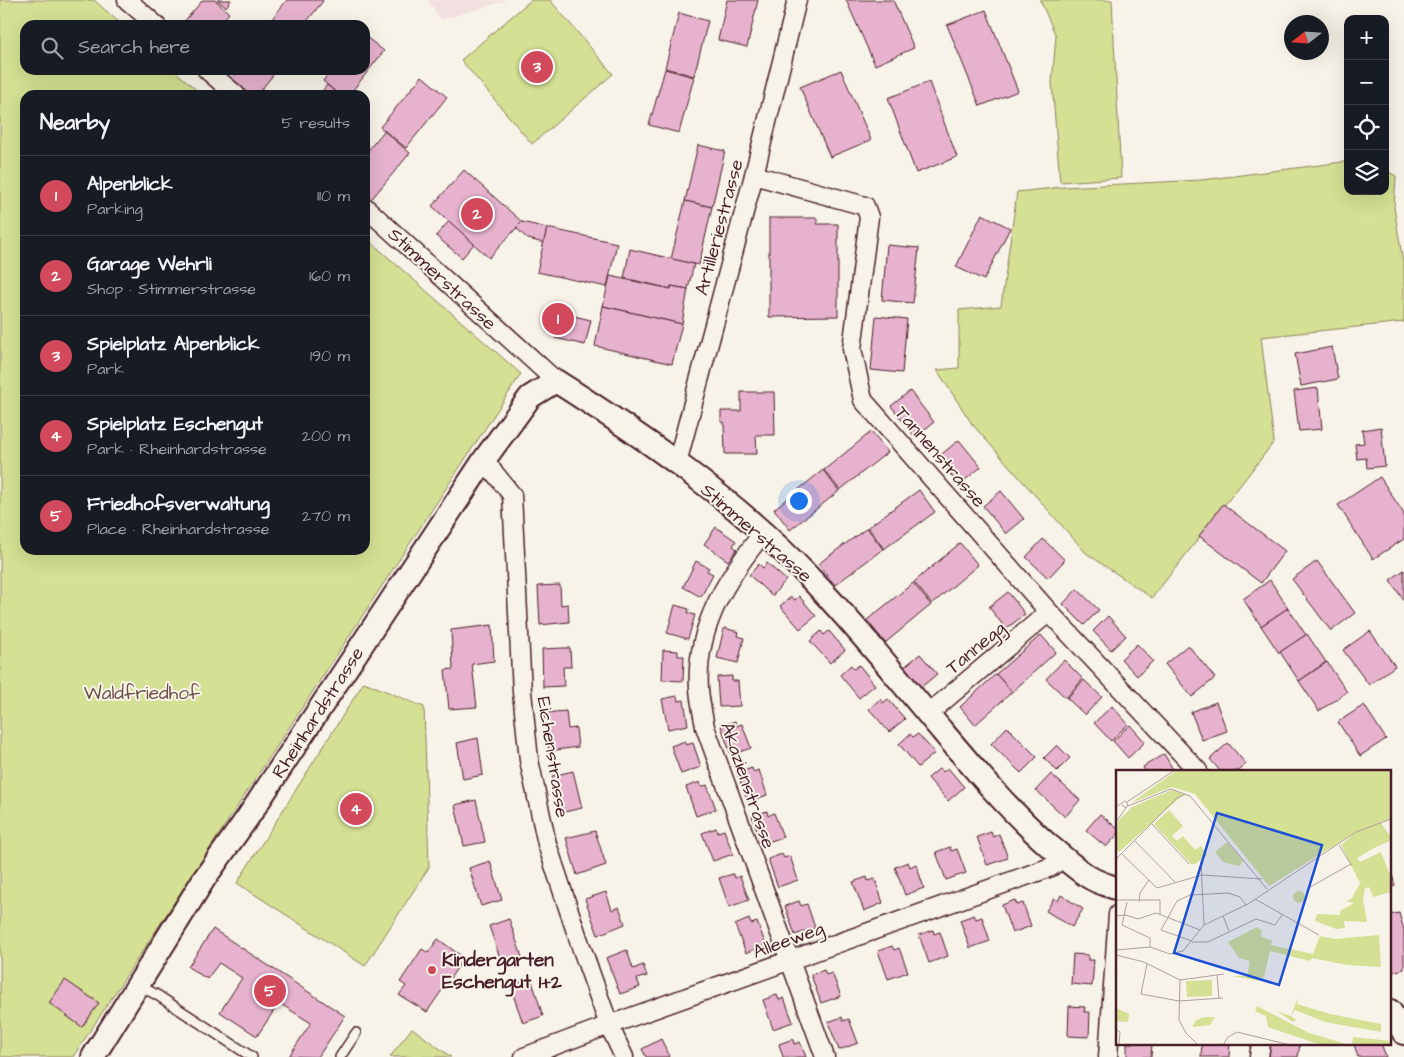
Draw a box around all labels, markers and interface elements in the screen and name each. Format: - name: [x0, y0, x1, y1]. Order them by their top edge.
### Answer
- north arrow: [1284, 15, 1329, 60]
- map controls: [1344, 15, 1389, 195]
- button: +: [1344, 15, 1389, 60]
- search box: [20, 20, 370, 75]
- icon: search: [38, 34, 66, 62]
- text: Search here: [78, 34, 190, 61]
- pin: 3: [521, 48, 553, 86]
- button: −: [1344, 60, 1389, 105]
- button: locate: [1344, 105, 1389, 150]
- text: Nearby: [40, 108, 110, 137]
- text: 5 results: [282, 112, 350, 134]
- button: layers: [1344, 150, 1389, 195]
- street label: Artilleriestrasse: [688, 156, 751, 298]
- text: Alpenblick: [87, 171, 173, 198]
- text: 1: [55, 185, 57, 207]
- text: 110 m: [317, 185, 350, 207]
- pin: 2: [461, 195, 493, 233]
- text: Parking: [87, 198, 143, 220]
- street label: Stimmerstrasse: [382, 222, 502, 337]
- text: Garage Wehrli: [87, 251, 212, 278]
- text: 2: [51, 265, 61, 287]
- text: 160 m: [309, 265, 350, 287]
- text: Shop · Stimmerstrasse: [87, 278, 256, 300]
- pin: 1: [542, 300, 574, 338]
- text: Spielplatz Alpenblick: [87, 331, 260, 358]
- text: 3: [52, 345, 60, 367]
- text: 190 m: [310, 345, 350, 367]
- text: Park: [87, 358, 124, 380]
- street label: Tannenstrasse: [888, 400, 992, 514]
- text: Spielplatz Eschengut: [87, 411, 263, 438]
- text: 4: [51, 425, 61, 447]
- text: 200 m: [302, 425, 350, 447]
- text: Park · Rheinhardstrasse: [87, 438, 267, 460]
- street label: Stimmerstrasse: [694, 477, 818, 589]
- your location: [786, 488, 812, 514]
- text: Friedhofsverwaltung: [87, 491, 270, 518]
- text: 5: [50, 505, 62, 527]
- text: 270 m: [302, 505, 350, 527]
- text: Place · Rheinhardstrasse: [87, 518, 269, 540]
- street label: Tannegg: [940, 615, 1012, 682]
- street label: Rheinhardstrasse: [266, 642, 371, 784]
- park label: Waldfriedhof: [84, 680, 201, 707]
- street label: Eichenstrasse: [530, 695, 575, 820]
- street label: Akazienstrasse: [713, 719, 782, 852]
- inset map: [1116, 770, 1392, 1044]
- pin: 4: [340, 790, 372, 828]
- street label: Alleeweg: [749, 915, 828, 967]
- place label: Kindergarten Eschengut 1+2: [442, 947, 562, 997]
- marker: Kindergarten Eschengut 1+2: [426, 964, 438, 976]
- pin: 5: [254, 972, 286, 1010]

